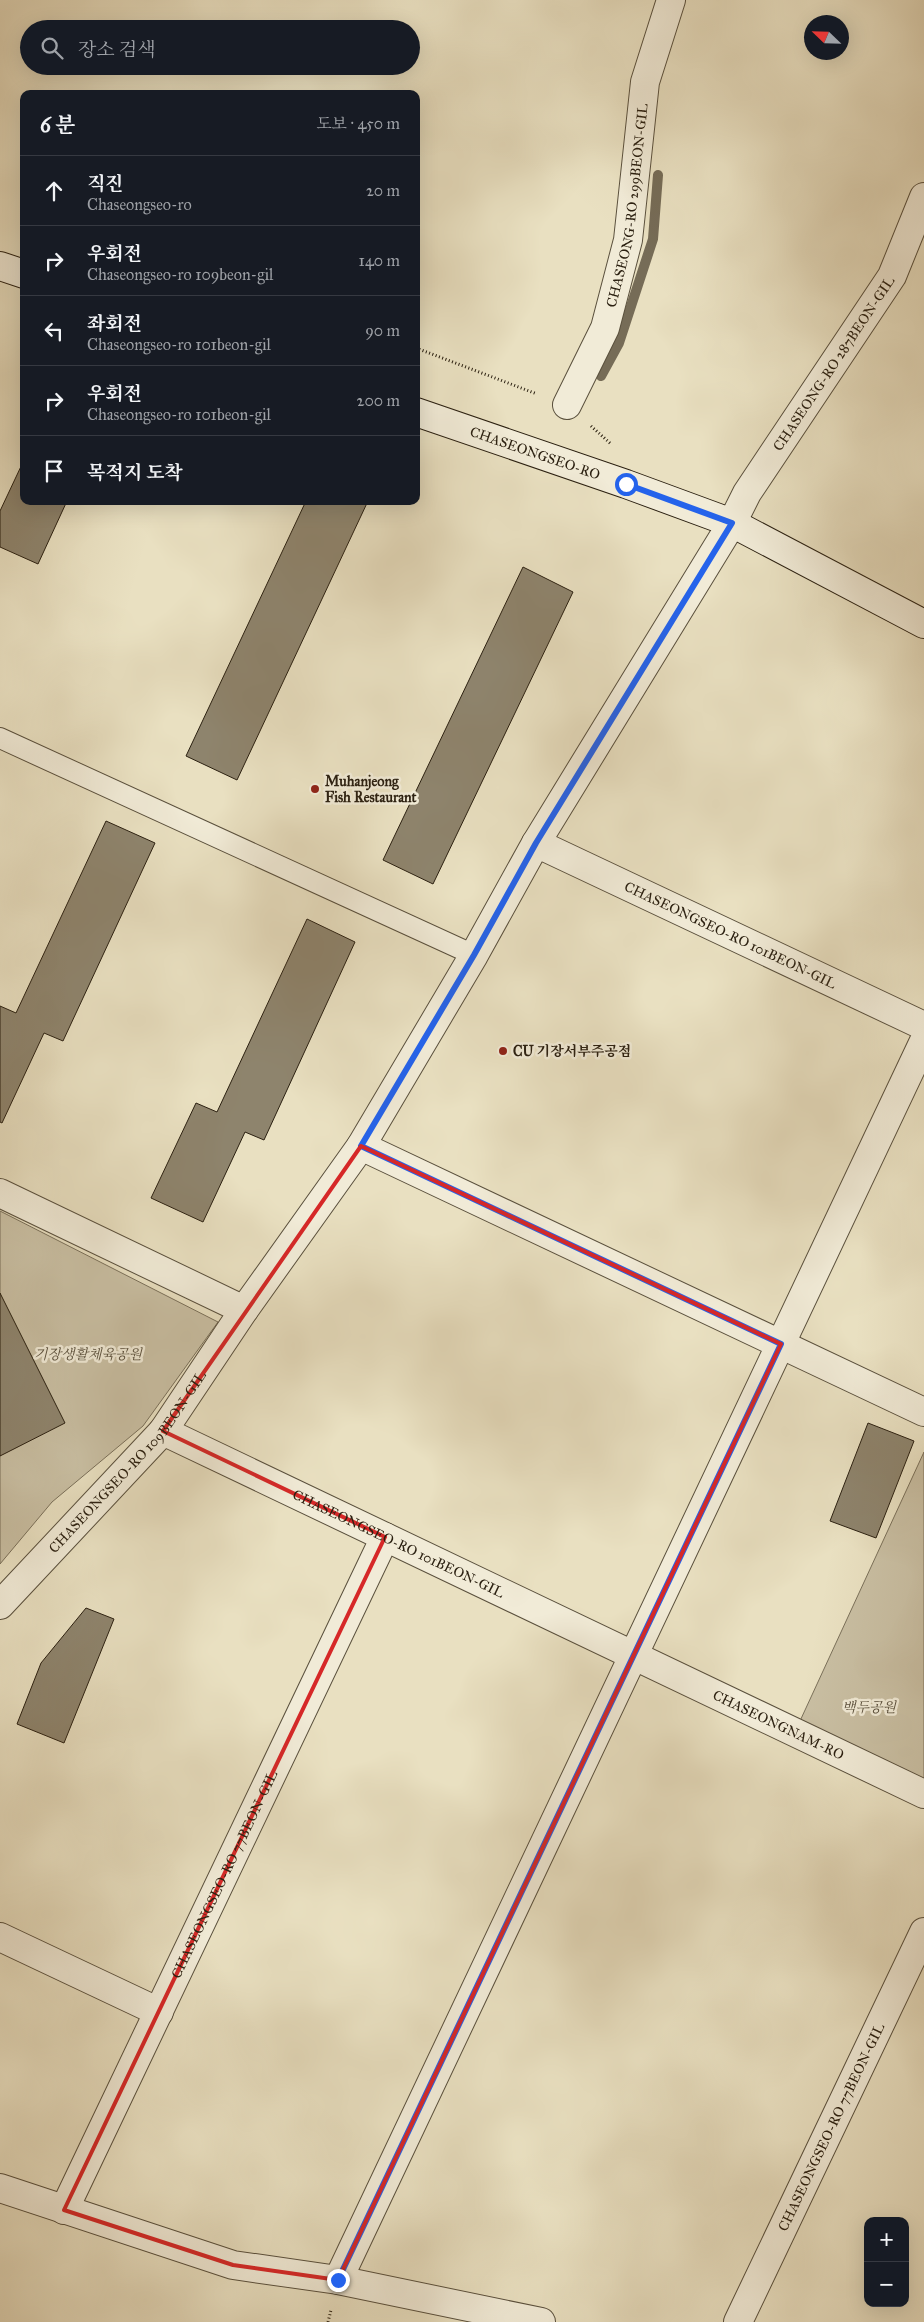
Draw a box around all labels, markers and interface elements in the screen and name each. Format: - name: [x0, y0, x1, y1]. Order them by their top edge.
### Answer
- north arrow: [804, 15, 849, 60]
- search box: [20, 20, 420, 75]
- icon: search: [38, 34, 66, 62]
- text: 장소 검색: [78, 38, 156, 61]
- street label: CHASEONG-RO 299BEON-GIL: [603, 102, 652, 309]
- text: 6 분: [40, 112, 76, 138]
- text: 도보 · 450 m: [316, 114, 400, 133]
- text: 직진: [87, 172, 124, 195]
- icon: ahead: [40, 177, 68, 205]
- text: 20 m: [366, 181, 400, 200]
- text: Chaseongseo-ro: [87, 195, 192, 214]
- text: 우회전: [87, 242, 142, 265]
- icon: right: [40, 247, 68, 275]
- text: 140 m: [359, 251, 400, 270]
- text: Chaseongseo-ro 109beon-gil: [87, 265, 273, 284]
- street label: CHASEONG-RO 287BEON-GIL: [770, 273, 899, 454]
- text: 좌회전: [87, 312, 142, 335]
- icon: left: [40, 317, 68, 345]
- text: 90 m: [365, 321, 400, 340]
- text: Chaseongseo-ro 101beon-gil: [87, 335, 271, 354]
- text: 우회전: [87, 382, 142, 405]
- icon: right: [40, 387, 68, 415]
- text: 200 m: [357, 391, 400, 410]
- text: Chaseongseo-ro 101beon-gil: [87, 405, 271, 424]
- street label: CHASEONGSEO-RO: [468, 423, 602, 484]
- icon: arrive: [40, 457, 68, 485]
- text: 목적지 도착: [87, 461, 183, 484]
- route start: [615, 473, 638, 496]
- place label: Muhanjeong Fish Restaurant: [325, 773, 417, 806]
- marker: Muhanjeong Fish Restaurant: [309, 783, 321, 795]
- street label: CHASEONGSEO-RO 101BEON-GIL: [622, 878, 840, 993]
- place label: CU 기장서부주공점: [513, 1043, 631, 1060]
- marker: CU 기장서부주공점: [497, 1045, 509, 1057]
- park label: 기장생활체육공원: [34, 1346, 144, 1363]
- street label: CHASEONGSEO-RO 109BEON-GIL: [45, 1367, 210, 1557]
- street label: CHASEONGSEO-RO 101BEON-GIL: [290, 1486, 507, 1602]
- street label: CHASEONGNAM-RO: [710, 1687, 847, 1764]
- park label: 백두공원: [842, 1699, 898, 1716]
- street label: CHASEONGSEO-RO 77BEON-GIL: [168, 1767, 282, 1981]
- street label: CHASEONGSEO-RO 77BEON-GIL: [775, 2020, 889, 2234]
- map controls: [864, 2217, 909, 2307]
- button: +: [864, 2217, 909, 2262]
- button: −: [864, 2262, 909, 2307]
- route end: [327, 2269, 350, 2292]

